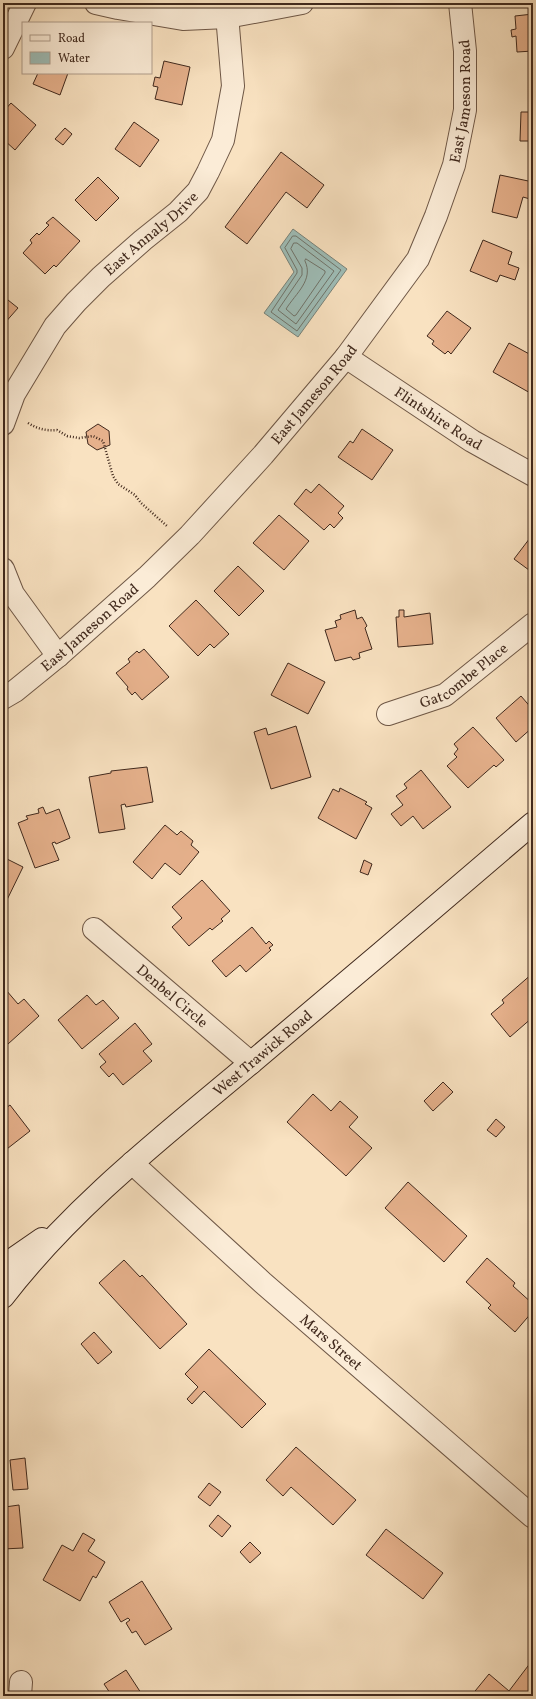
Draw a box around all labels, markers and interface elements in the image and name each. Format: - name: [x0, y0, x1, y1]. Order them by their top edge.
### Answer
- legend: [22, 22, 152, 74]
- text: Road: [58, 31, 85, 47]
- street label: East Jameson Road: [446, 38, 477, 165]
- text: Water: [58, 51, 90, 67]
- street label: East Annaly Drive: [100, 188, 204, 281]
- street label: East Jameson Road: [267, 341, 363, 450]
- street label: Flintshire Road: [389, 383, 486, 457]
- street label: East Jameson Road: [37, 580, 144, 678]
- street label: Gatcombe Place: [417, 639, 513, 715]
- street label: Denbel Circle: [131, 960, 212, 1034]
- street label: West Trawick Road: [209, 1006, 318, 1102]
- street label: Mars Street: [294, 1310, 366, 1376]

